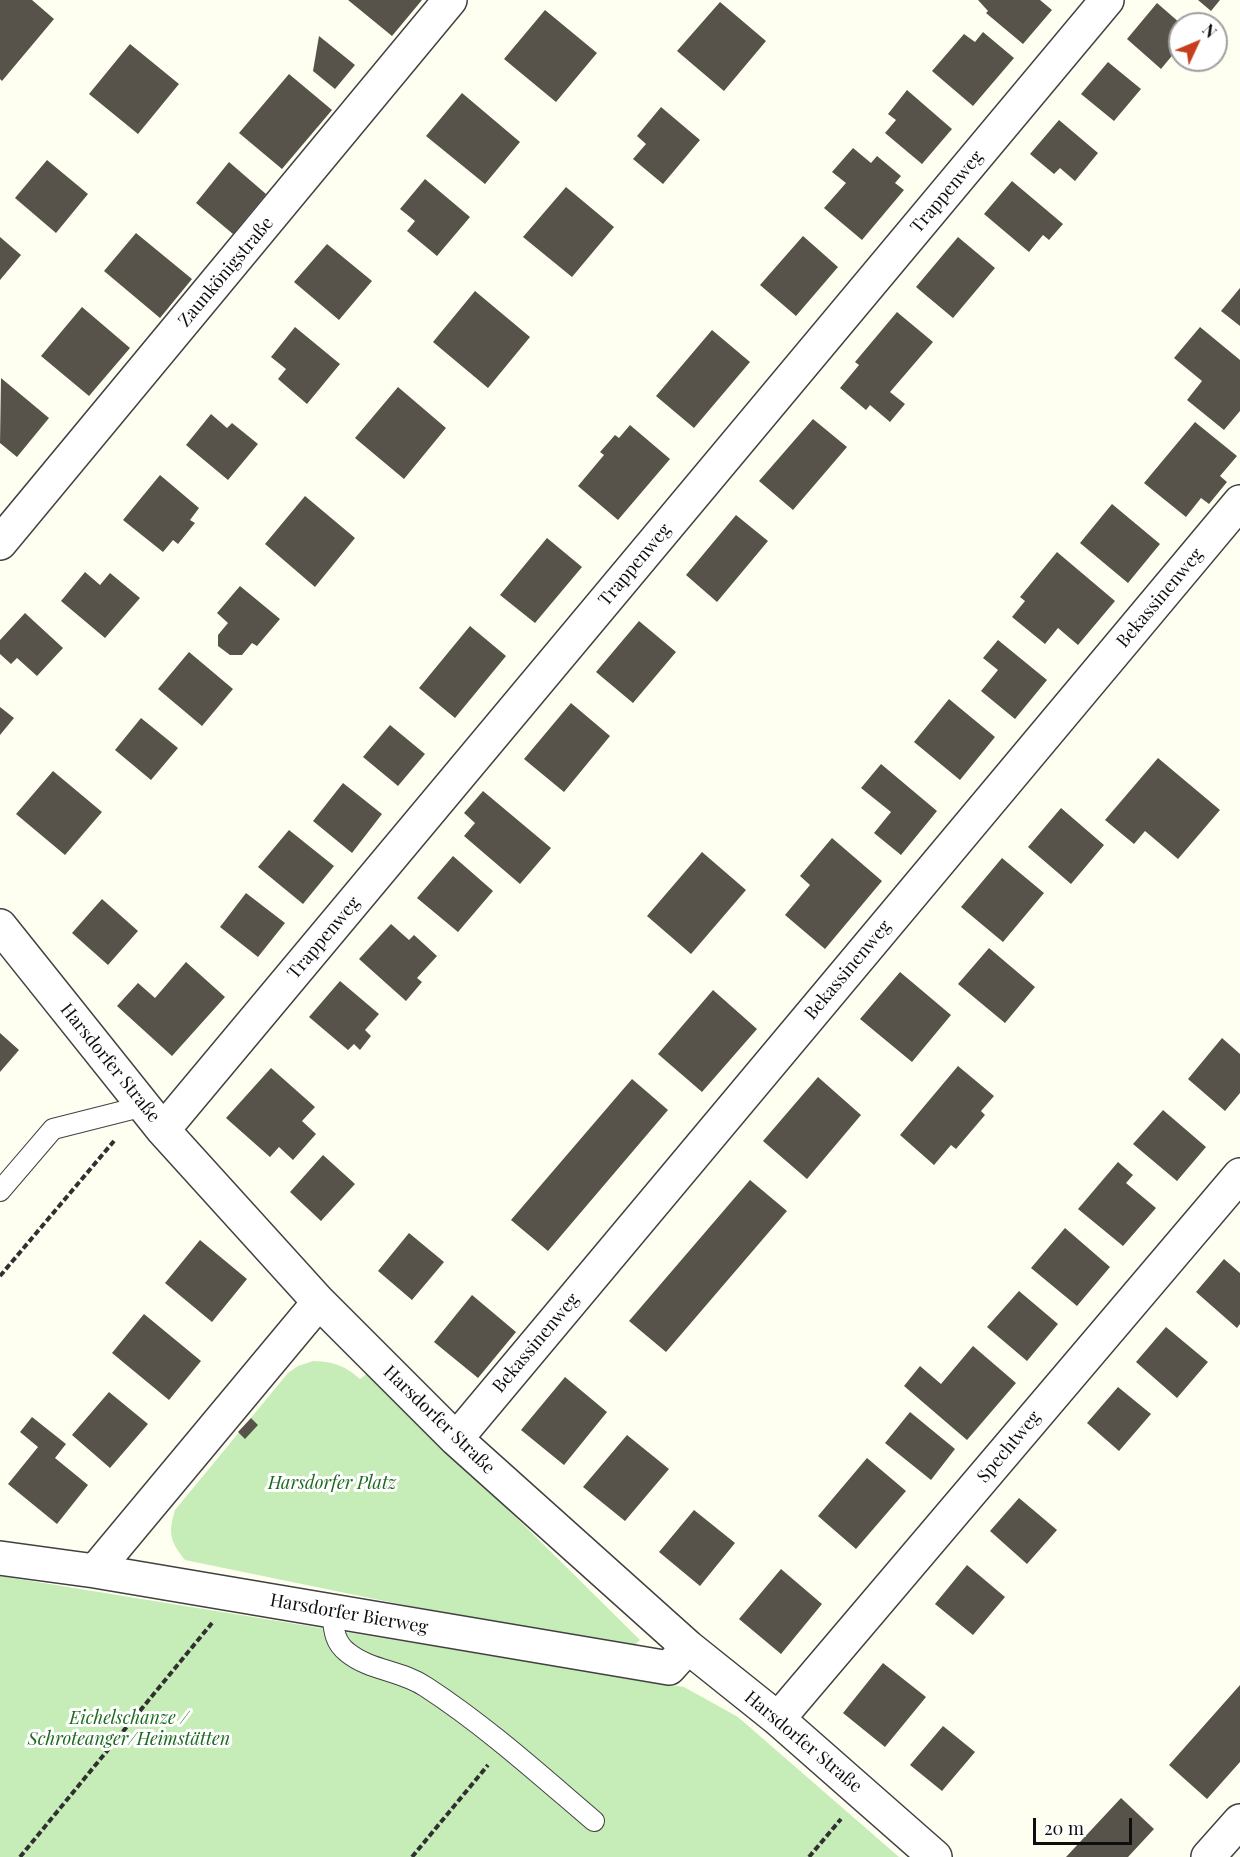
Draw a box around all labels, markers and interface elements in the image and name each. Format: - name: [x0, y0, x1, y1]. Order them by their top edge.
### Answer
- north arrow: [1168, 12, 1228, 72]
- text: N: [1198, 19, 1221, 42]
- street label: Trappenweg: [906, 146, 988, 238]
- street label: Zaunkönigstraße: [174, 213, 278, 331]
- street label: Trappenweg: [594, 519, 676, 611]
- street label: Bekassinenweg: [1112, 544, 1208, 652]
- street label: Trappenweg: [283, 892, 365, 984]
- street label: Bekassinenweg: [800, 916, 896, 1024]
- street label: Harsdorfer Straße: [55, 999, 165, 1127]
- street label: Bekassinenweg: [488, 1289, 584, 1397]
- street label: Harsdorfer Straße: [379, 1361, 499, 1479]
- street label: Spechtweg: [973, 1407, 1045, 1487]
- park label: Harsdorfer Platz: [268, 1472, 396, 1494]
- street label: Harsdorfer Bierweg: [268, 1589, 430, 1639]
- street label: Harsdorfer Straße: [740, 1687, 866, 1797]
- park label: Eichelschanze / Schroteanger/Heimstätten: [28, 1707, 230, 1750]
- scale bar: [1036, 1806, 1135, 1844]
- text: 20 m: [1044, 1816, 1084, 1840]

